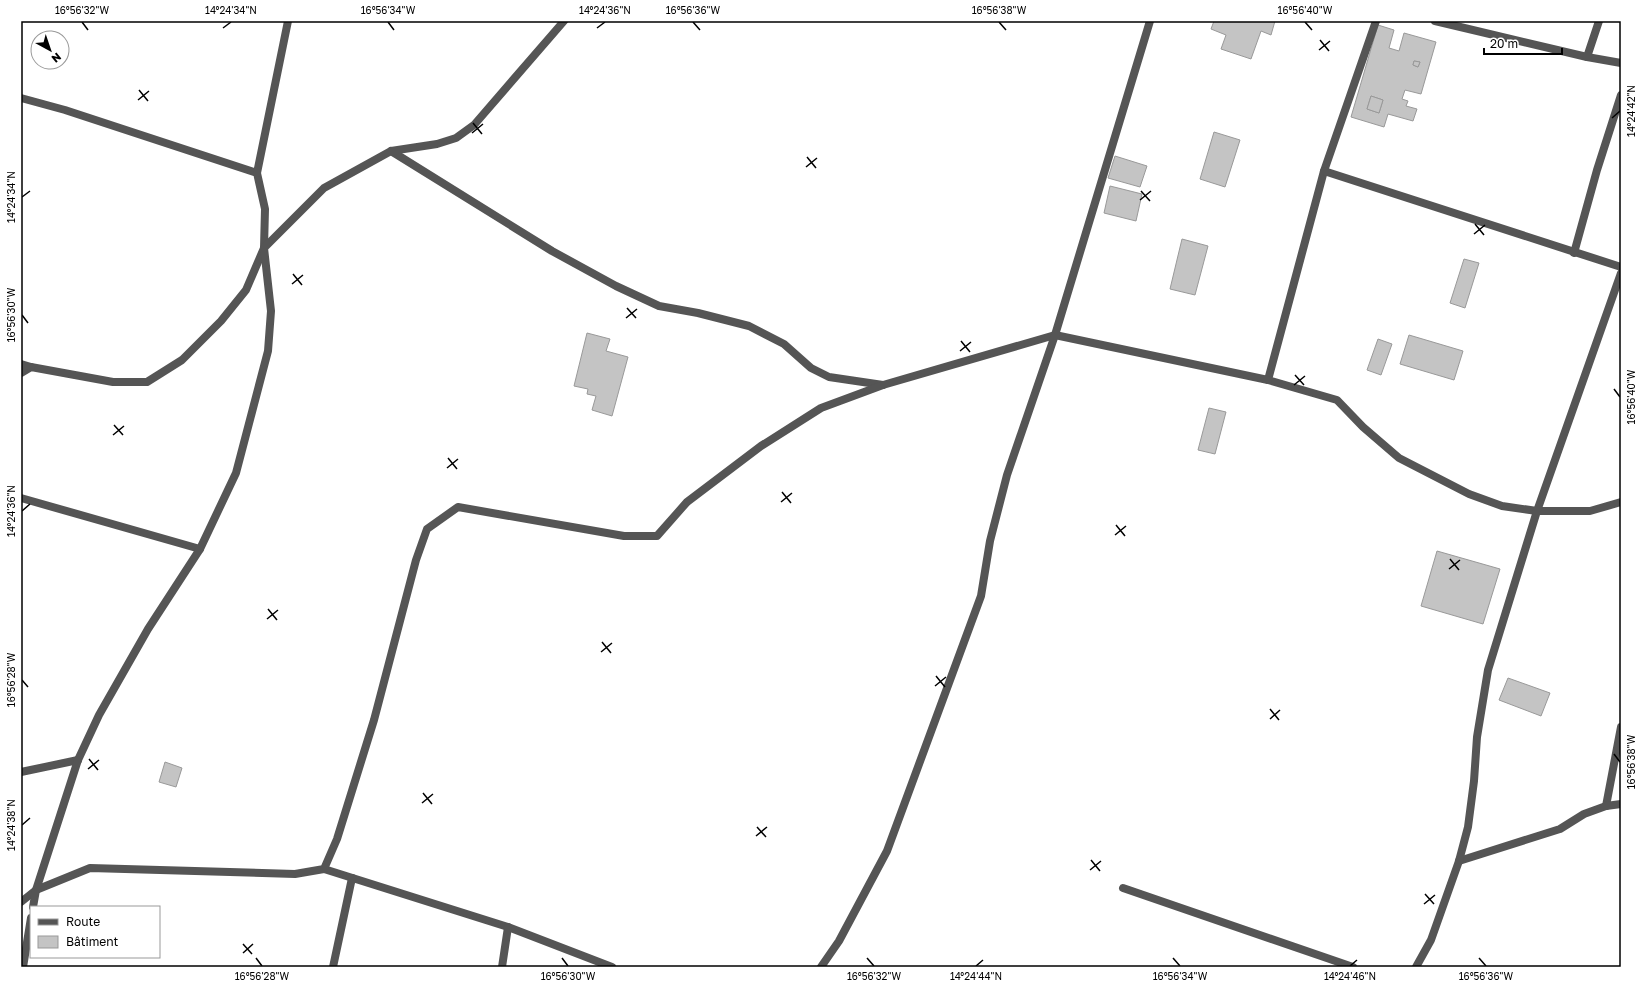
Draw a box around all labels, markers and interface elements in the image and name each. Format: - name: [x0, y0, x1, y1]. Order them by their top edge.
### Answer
- text: 16°56'32"W: [55, 4, 109, 16]
- text: 14°24'34"N: [205, 4, 257, 16]
- text: 16°56'34"W: [361, 4, 416, 16]
- text: 14°24'36"N: [579, 4, 631, 16]
- text: 16°56'36"W: [666, 4, 721, 16]
- text: 16°56'38"W: [972, 4, 1027, 16]
- text: 16°56'40"W: [1278, 4, 1333, 16]
- north arrow: [30, 30, 70, 70]
- scale bar: [1484, 30, 1562, 56]
- text: 20 m: [1490, 36, 1518, 51]
- text: N: [49, 50, 64, 66]
- text: 14°24'42"N: [1625, 85, 1637, 137]
- text: 14°24'34"N: [5, 171, 17, 223]
- text: 16°56'30"W: [5, 287, 17, 342]
- text: 16°56'40"W: [1625, 369, 1637, 424]
- text: 14°24'36"N: [5, 485, 17, 537]
- text: 16°56'28"W: [5, 652, 17, 707]
- text: 16°56'38"W: [1625, 734, 1637, 789]
- text: 14°24'38"N: [5, 799, 17, 851]
- legend: [30, 906, 160, 958]
- text: Route: [66, 914, 100, 929]
- text: Bâtiment: [66, 934, 119, 949]
- text: 16°56'28"W: [235, 970, 290, 982]
- text: 16°56'30"W: [541, 970, 596, 982]
- text: 16°56'32"W: [847, 970, 901, 982]
- text: 14°24'44"N: [950, 970, 1002, 982]
- text: 16°56'34"W: [1153, 970, 1208, 982]
- text: 14°24'46"N: [1324, 970, 1376, 982]
- text: 16°56'36"W: [1459, 970, 1514, 982]

